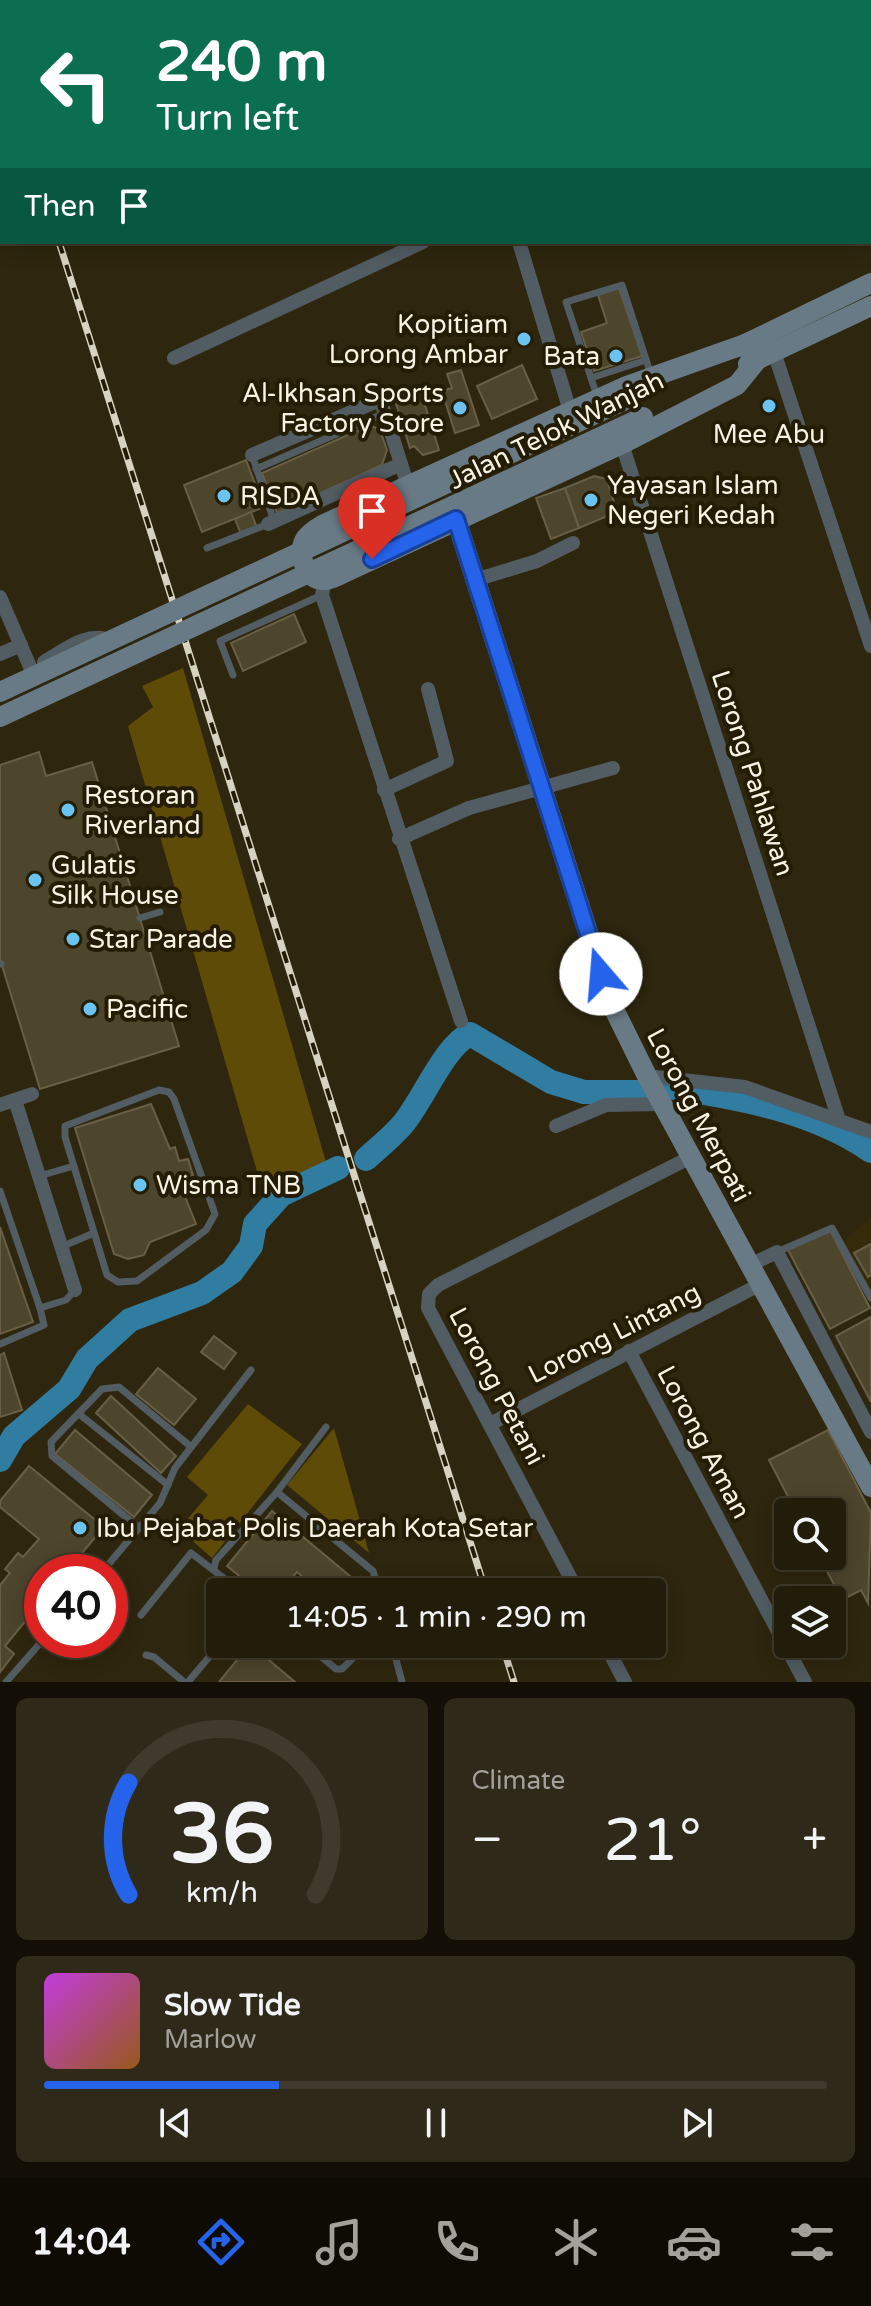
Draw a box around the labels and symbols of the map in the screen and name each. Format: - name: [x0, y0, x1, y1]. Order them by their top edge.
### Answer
- place label: Kopitiam Lorong Ambar: [329, 309, 508, 370]
- marker: Kopitiam Lorong Ambar: [515, 330, 533, 348]
- place label: Bata: [543, 341, 600, 372]
- marker: Bata: [607, 347, 625, 365]
- street label: Jalan Telok Wanjah: [444, 365, 669, 496]
- place label: Al-Ikhsan Sports Factory Store: [242, 378, 444, 439]
- marker: Mee Abu: [760, 397, 778, 415]
- marker: Al-Ikhsan Sports Factory Store: [451, 399, 469, 417]
- place label: Mee Abu: [713, 419, 825, 450]
- place label: Yayasan Islam Negeri Kedah: [607, 470, 779, 531]
- pin: [338, 477, 406, 559]
- place label: RISDA: [240, 481, 320, 512]
- marker: RISDA: [215, 487, 233, 505]
- marker: Yayasan Islam Negeri Kedah: [582, 491, 600, 509]
- street label: Lorong Pahlawan: [705, 667, 800, 880]
- place label: Restoran Riverland: [84, 780, 201, 841]
- marker: Restoran Riverland: [59, 801, 77, 819]
- place label: Gulatis Silk House: [51, 850, 179, 911]
- marker: Gulatis Silk House: [26, 871, 44, 889]
- place label: Star Parade: [89, 924, 233, 955]
- marker: Star Parade: [64, 930, 82, 948]
- position arrow: [559, 932, 643, 1016]
- place label: Pacific: [106, 994, 188, 1025]
- marker: Pacific: [81, 1000, 99, 1018]
- street label: Lorong Merpati: [640, 1023, 757, 1207]
- place label: Wisma TNB: [156, 1170, 301, 1201]
- marker: Wisma TNB: [131, 1176, 149, 1194]
- street label: Lorong Lintang: [523, 1277, 705, 1390]
- street label: Lorong Petani: [442, 1302, 551, 1470]
- street label: Lorong Aman: [650, 1360, 757, 1524]
- place label: Ibu Pejabat Polis Daerah Kota Setar: [96, 1513, 533, 1544]
- marker: Ibu Pejabat Polis Daerah Kota Setar: [71, 1519, 89, 1537]
- speed limit sign: 40: [24, 1554, 128, 1658]

